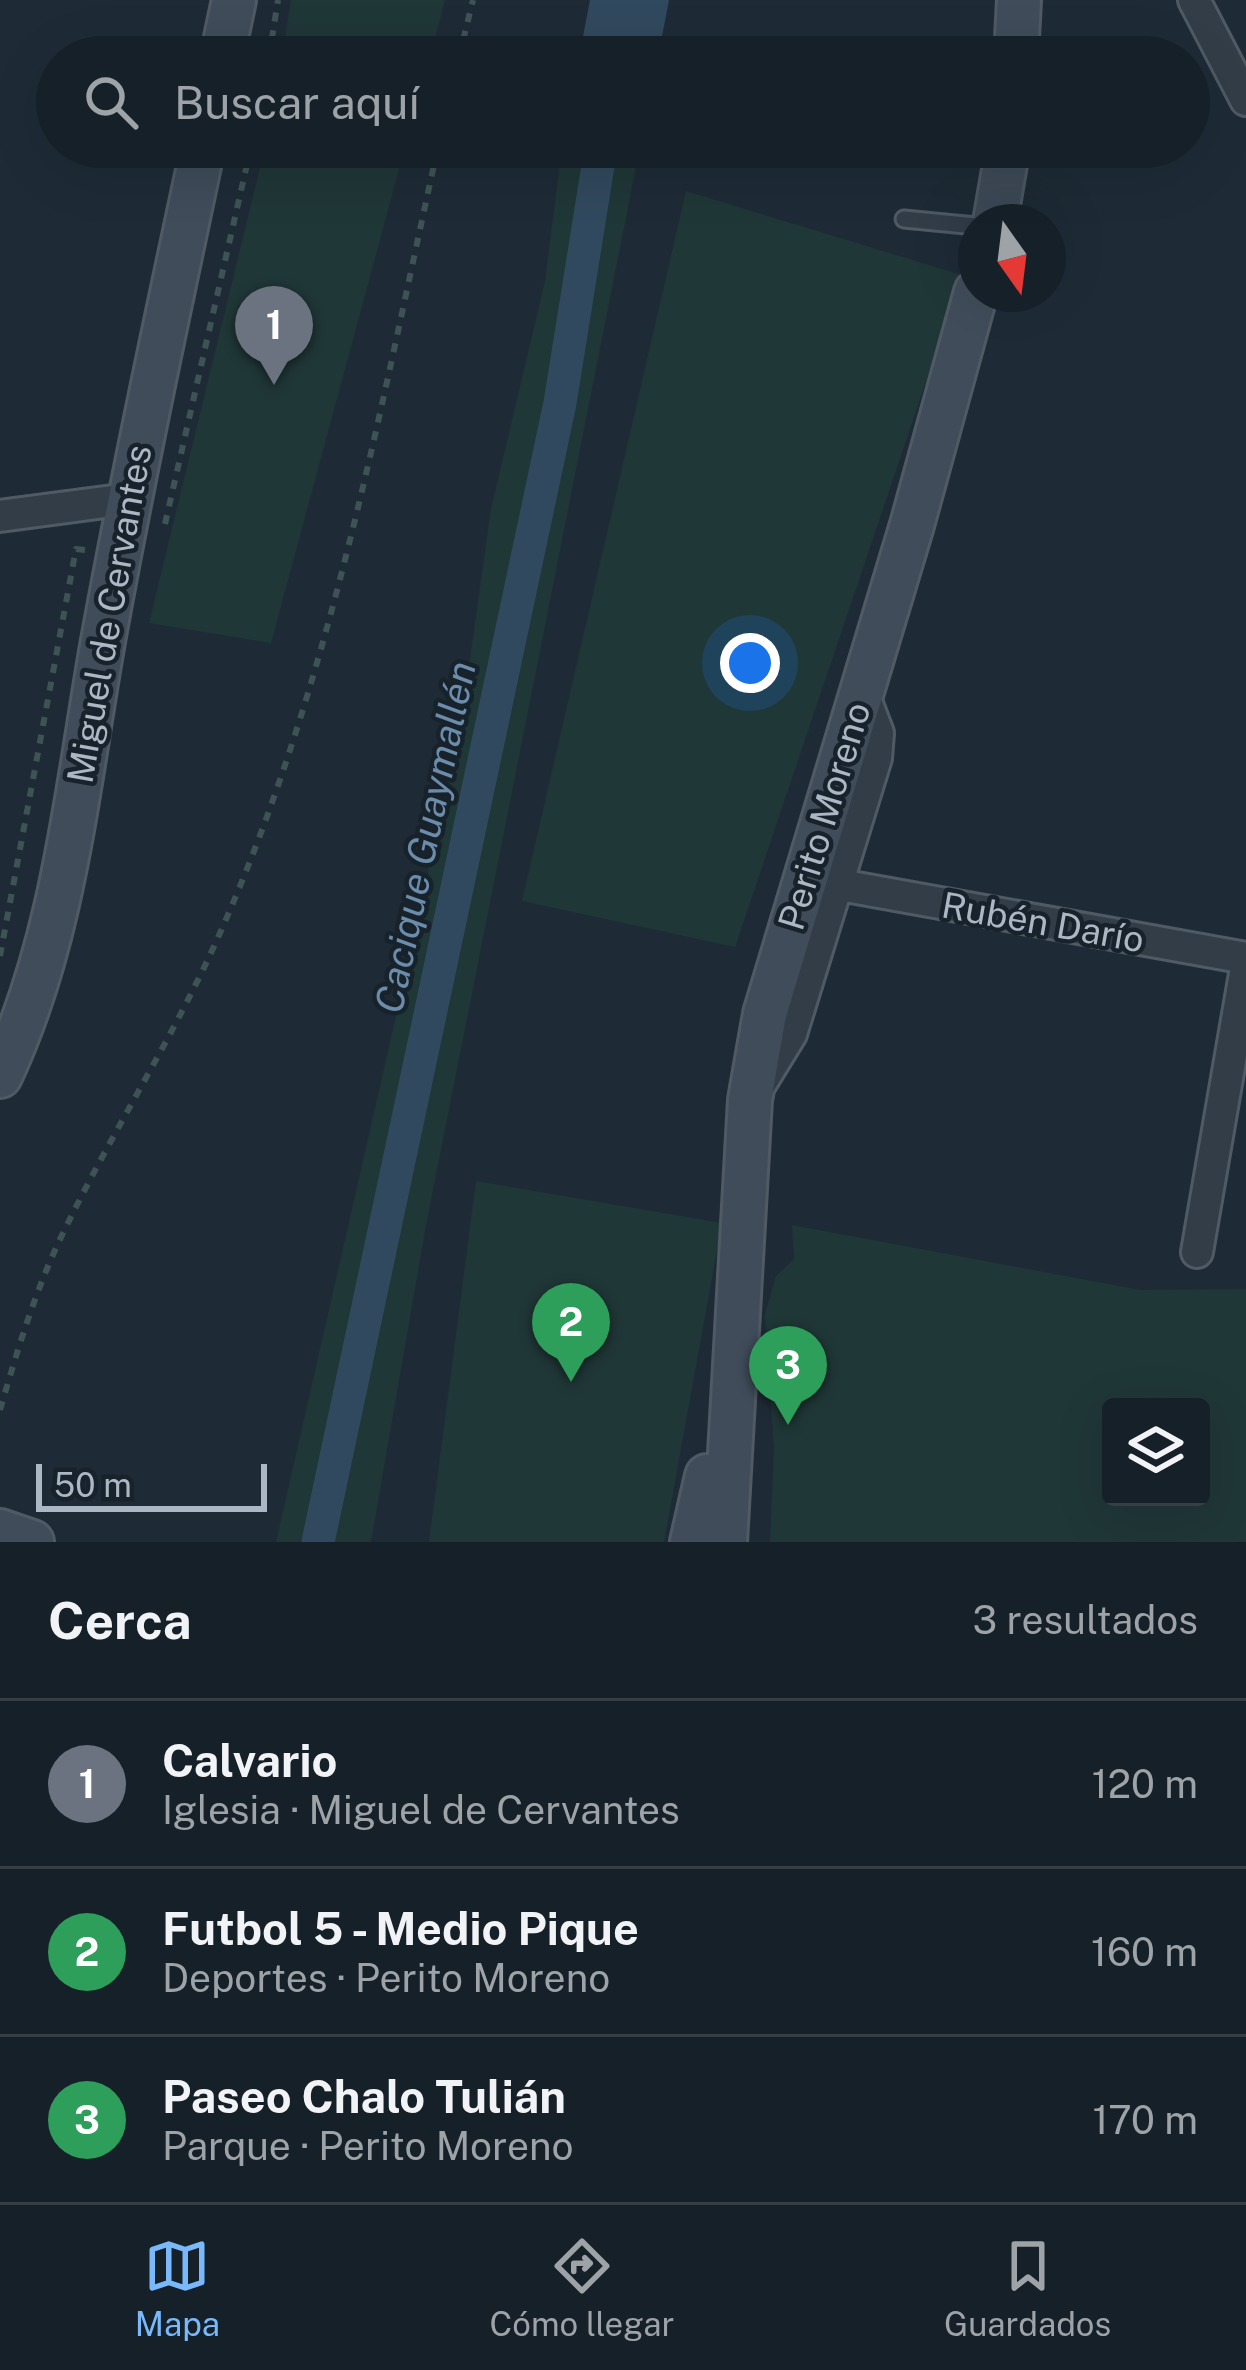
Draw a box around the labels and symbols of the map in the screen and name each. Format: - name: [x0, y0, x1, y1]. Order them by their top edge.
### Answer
- north arrow: [958, 204, 1066, 312]
- pin: 1: [235, 286, 313, 385]
- street label: Miguel de Cervantes: [59, 442, 159, 786]
- your location: [720, 633, 780, 693]
- water label: Cacique Guaymallén: [365, 657, 485, 1017]
- street label: Perito Moreno: [769, 697, 879, 935]
- street label: Rubén Darío: [939, 884, 1147, 960]
- pin: 2: [532, 1283, 610, 1382]
- pin: 3: [749, 1326, 827, 1425]
- scale bar: [36, 1458, 267, 1511]

